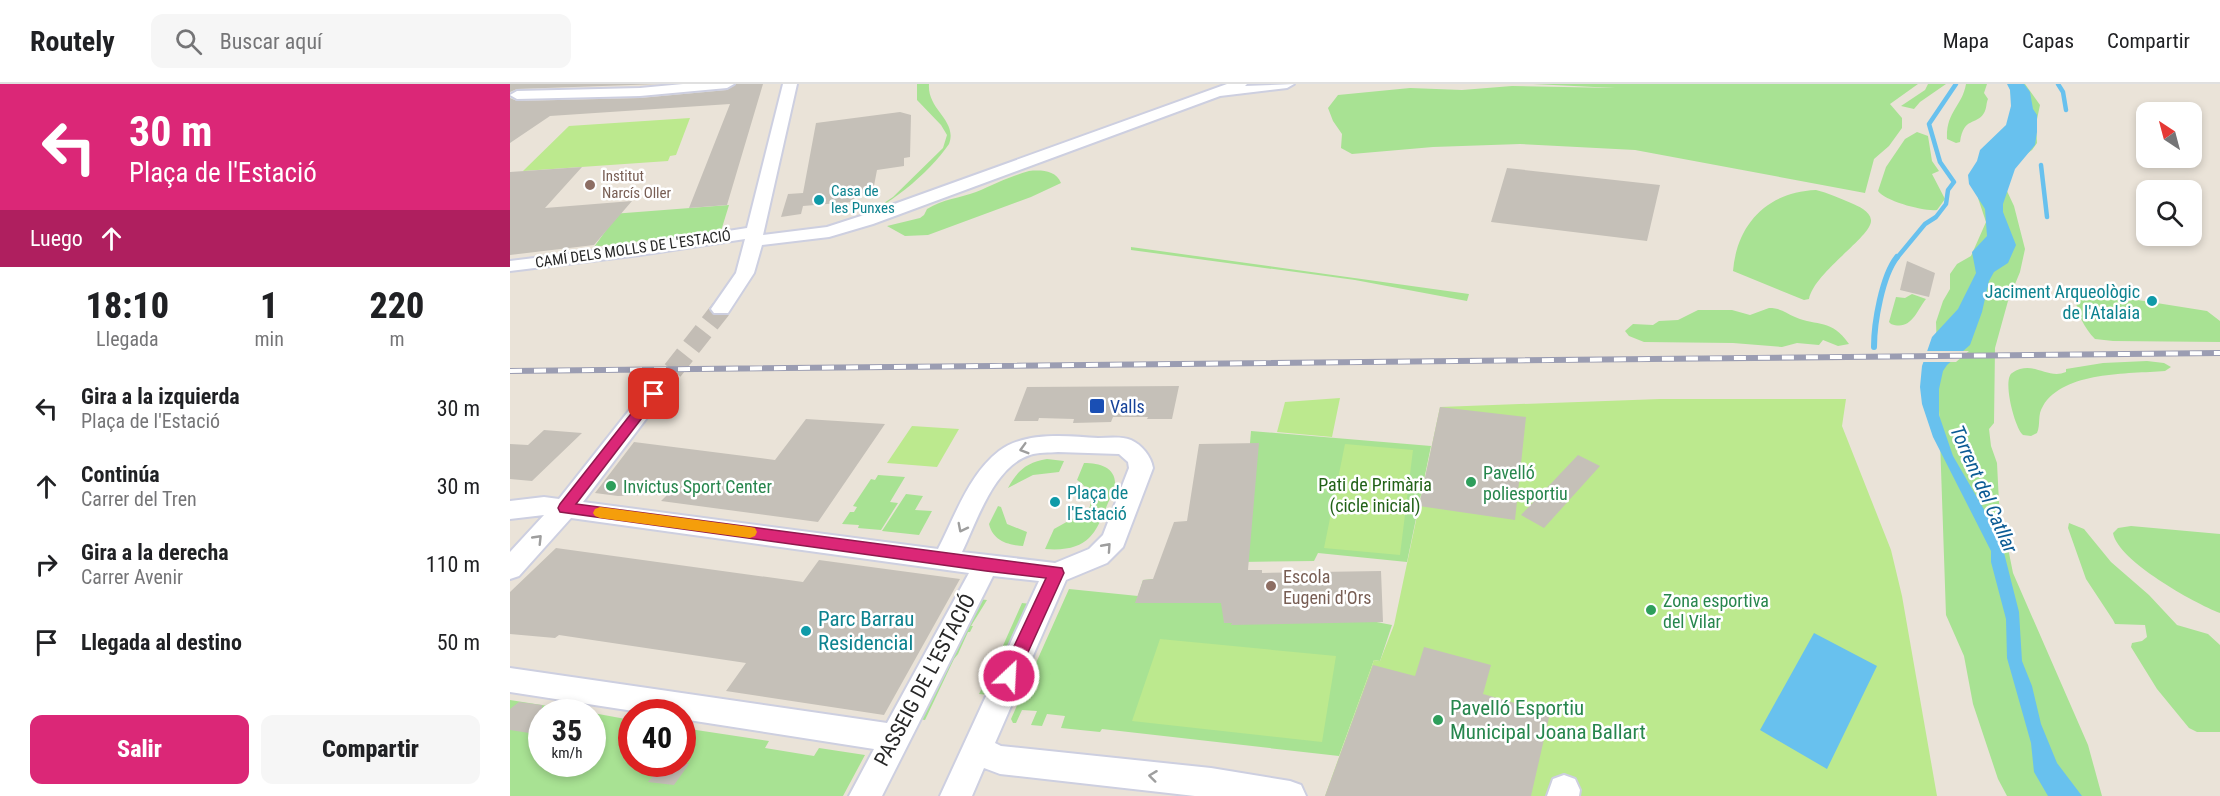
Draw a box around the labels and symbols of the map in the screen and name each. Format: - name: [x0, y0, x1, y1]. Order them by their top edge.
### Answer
- north arrow: [2136, 102, 2202, 168]
- place label: Institut Narcís Oller: [602, 167, 672, 202]
- marker: Institut Narcís Oller: [583, 178, 597, 192]
- place label: Casa de les Punxes: [831, 182, 895, 217]
- marker: Casa de les Punxes: [812, 193, 826, 207]
- street label: CAMÍ DELS MOLLS DE L'ESTACIÓ: [534, 226, 732, 272]
- place label: Jaciment Arqueològic de l'Atalaia: [1985, 281, 2140, 323]
- marker: Jaciment Arqueològic de l'Atalaia: [2145, 294, 2159, 308]
- pin: [628, 368, 679, 419]
- place label: Valls: [1110, 396, 1145, 417]
- marker: Valls: [1088, 397, 1106, 415]
- water label: Torrent del Catllar: [1945, 421, 2023, 558]
- one-way arrow: [1019, 442, 1030, 454]
- place label: Pavelló poliesportiu: [1483, 462, 1568, 504]
- park label: Pati de Primària (cicle inicial): [1318, 474, 1432, 517]
- marker: Pavelló poliesportiu: [1464, 475, 1478, 489]
- place label: Invictus Sport Center: [623, 476, 772, 497]
- marker: Invictus Sport Center: [604, 479, 618, 493]
- place label: Plaça de l'Estació: [1067, 482, 1128, 524]
- marker: Plaça de l'Estació: [1048, 495, 1062, 509]
- one-way arrow: [958, 521, 969, 532]
- one-way arrow: [531, 536, 542, 546]
- one-way arrow: [1100, 543, 1111, 554]
- place label: Escola Eugeni d'Ors: [1283, 566, 1371, 608]
- marker: Escola Eugeni d'Ors: [1264, 579, 1278, 593]
- street label: PASSEIG DE L'ESTACIÓ: [870, 590, 980, 770]
- place label: Zona esportiva del Vilar: [1663, 590, 1769, 632]
- marker: Zona esportiva del Vilar: [1644, 603, 1658, 617]
- place label: Parc Barrau Residencial: [818, 607, 914, 655]
- marker: Parc Barrau Residencial: [799, 624, 813, 638]
- position arrow: [977, 644, 1041, 708]
- place label: Pavelló Esportiu Municipal Joana Ballart: [1450, 696, 1646, 744]
- speed limit sign: 40: [618, 699, 696, 777]
- marker: Pavelló Esportiu Municipal Joana Ballart: [1431, 713, 1445, 727]
- one-way arrow: [1149, 770, 1158, 783]

